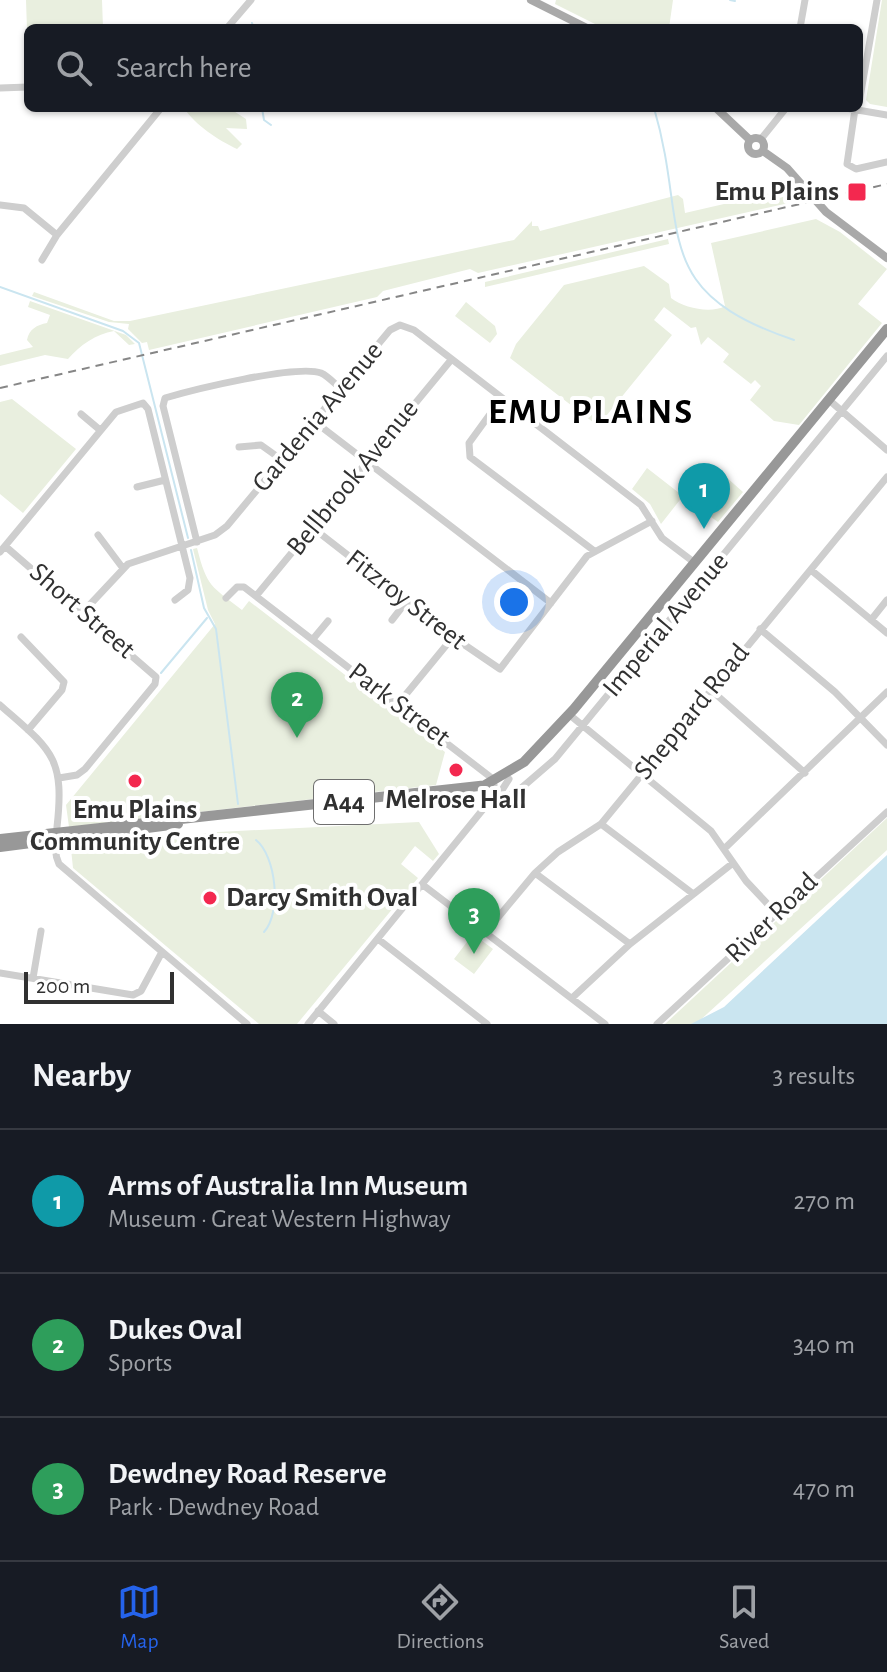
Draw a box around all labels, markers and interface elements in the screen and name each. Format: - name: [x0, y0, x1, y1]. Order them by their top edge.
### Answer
- search box: [24, 24, 863, 112]
- icon: search: [52, 46, 96, 90]
- text: Search here: [116, 53, 252, 83]
- place label: Emu Plains: [714, 178, 839, 206]
- marker: Emu Plains: [846, 181, 868, 203]
- street label: Gardenia Avenue: [247, 337, 389, 497]
- district label: EMU PLAINS: [488, 394, 694, 430]
- street label: Bellbrook Avenue: [282, 395, 424, 561]
- pin: 1: [678, 463, 730, 529]
- street label: Fitzroy Street: [341, 545, 472, 655]
- street label: Imperial Avenue: [598, 548, 734, 702]
- street label: Short Street: [24, 558, 140, 664]
- your location: [494, 582, 534, 622]
- street label: Sheppard Road: [629, 639, 755, 785]
- street label: Park Street: [343, 658, 455, 752]
- pin: 2: [271, 672, 323, 738]
- marker: Melrose Hall: [447, 761, 465, 779]
- marker: Emu Plains Community Centre: [126, 772, 144, 790]
- road number: A44: [314, 780, 374, 824]
- place label: Melrose Hall: [385, 786, 527, 814]
- place label: Emu Plains Community Centre: [30, 796, 240, 856]
- street label: River Road: [721, 868, 823, 968]
- place label: Darcy Smith Oval: [226, 884, 418, 912]
- pin: 3: [448, 888, 500, 954]
- marker: Darcy Smith Oval: [201, 889, 219, 907]
- scale bar: [24, 968, 174, 1004]
- text: 200 m: [36, 975, 90, 997]
- text: Nearby: [32, 1059, 131, 1093]
- text: 3 results: [772, 1063, 855, 1089]
- text: Arms of Australia Inn Museum: [108, 1171, 468, 1201]
- text: 1: [53, 1188, 63, 1214]
- text: 270 m: [794, 1188, 855, 1214]
- text: Museum · Great Western Highway: [108, 1206, 451, 1232]
- text: Dukes Oval: [108, 1315, 243, 1345]
- text: 2: [52, 1332, 64, 1358]
- text: 340 m: [793, 1332, 855, 1358]
- text: Sports: [108, 1350, 172, 1376]
- text: Dewdney Road Reserve: [108, 1459, 387, 1489]
- text: 3: [52, 1476, 64, 1502]
- text: 470 m: [793, 1476, 855, 1502]
- text: Park · Dewdney Road: [108, 1494, 319, 1520]
- tab: Map: [117, 1580, 161, 1654]
- tab: Directions: [396, 1580, 484, 1654]
- tab: Saved: [719, 1580, 769, 1654]

